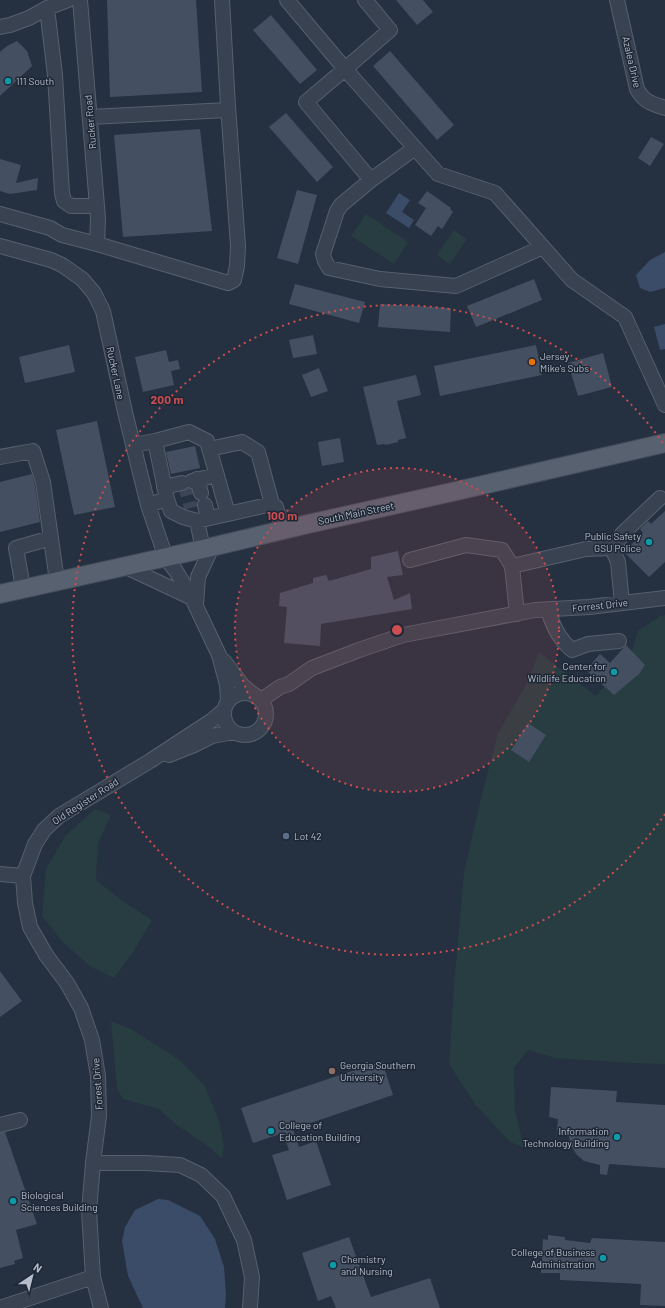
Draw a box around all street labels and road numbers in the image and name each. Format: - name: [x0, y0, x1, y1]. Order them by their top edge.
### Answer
- street label: Azalea Drive: [620, 35, 644, 89]
- street label: Rucker Road: [82, 94, 98, 150]
- street label: Rucker Lane: [105, 345, 127, 401]
- street label: South Main Street: [317, 499, 395, 527]
- street label: Forrest Drive: [572, 596, 628, 614]
- street label: Old Register Road: [50, 775, 120, 827]
- street label: Forest Drive: [89, 1058, 105, 1110]

